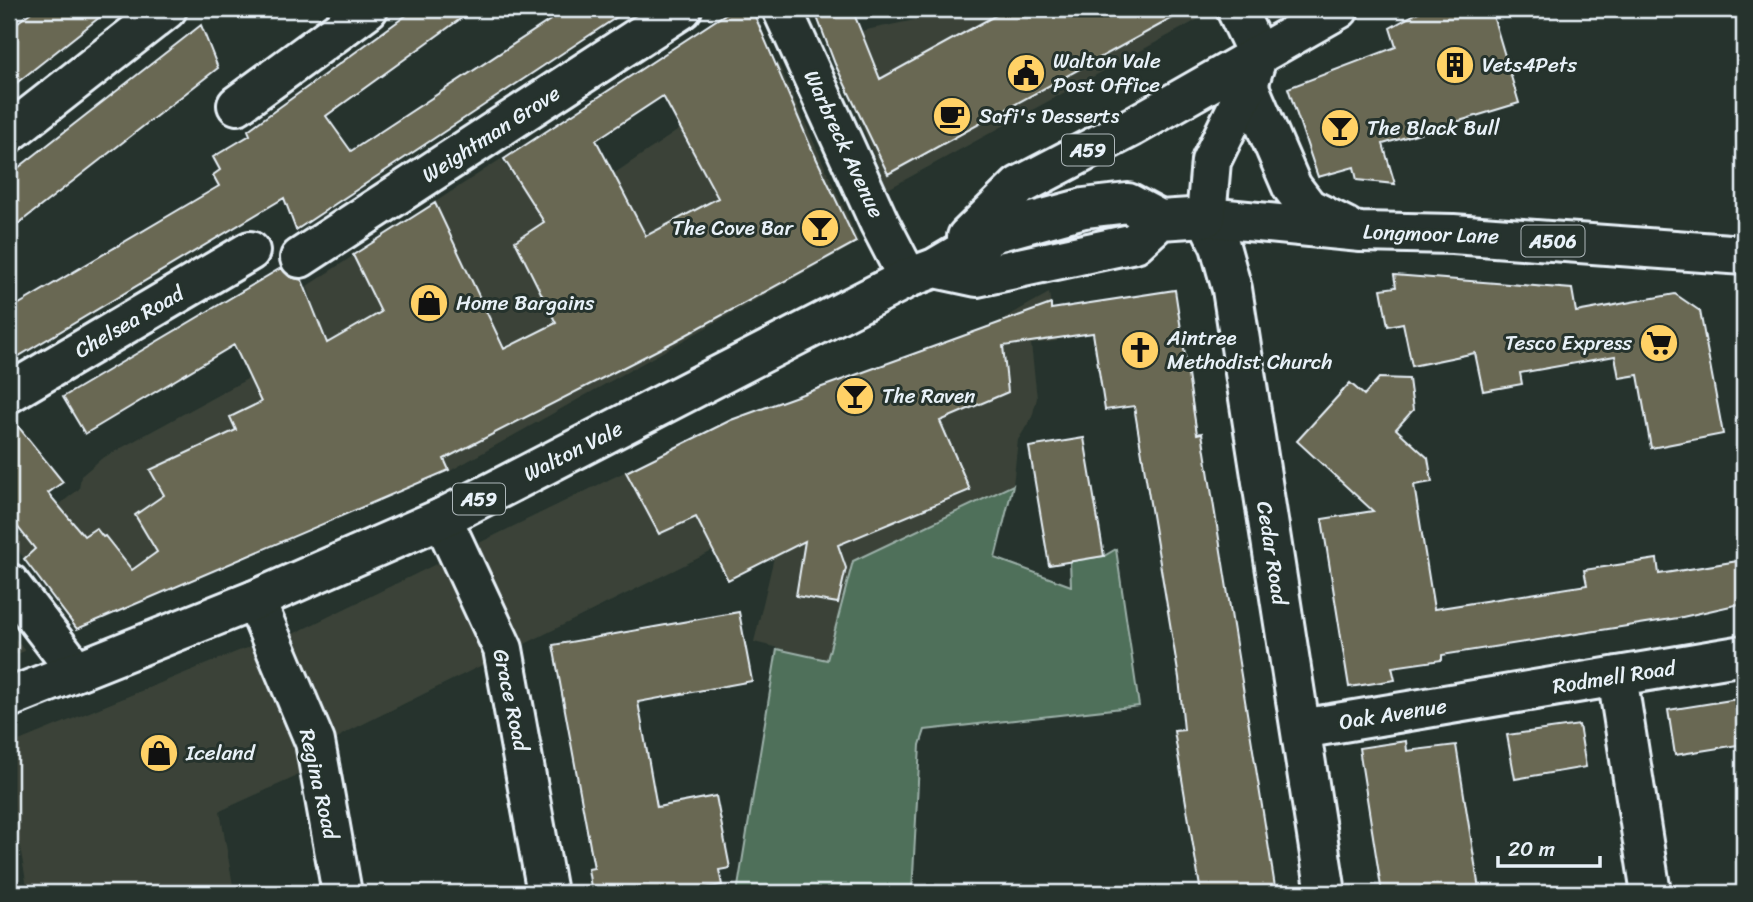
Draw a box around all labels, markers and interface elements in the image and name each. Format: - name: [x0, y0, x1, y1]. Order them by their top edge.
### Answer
- place label: Walton Vale Post Office: [1053, 42, 1161, 104]
- building icon: Vets4Pets: [1434, 44, 1476, 86]
- place label: Vets4Pets: [1482, 46, 1577, 84]
- public building icon: Walton Vale Post Office: [1005, 52, 1047, 94]
- street label: Warbreck Avenue: [793, 63, 895, 225]
- street label: Weightman Grove: [414, 75, 568, 193]
- cafe icon: Safi's Desserts: [931, 95, 973, 137]
- place label: Safi's Desserts: [979, 97, 1120, 135]
- bar icon: The Black Bull: [1319, 107, 1361, 149]
- place label: The Black Bull: [1367, 109, 1501, 147]
- road number: A59: [1062, 134, 1114, 166]
- bar icon: The Cove Bar: [799, 207, 841, 249]
- place label: The Cove Bar: [672, 209, 794, 247]
- street label: Longmoor Lane: [1362, 213, 1500, 255]
- road number: A506: [1522, 226, 1584, 256]
- street label: Chelsea Road: [67, 274, 193, 369]
- shop icon: Home Bargains: [408, 282, 450, 324]
- place label: Home Bargains: [456, 284, 595, 322]
- place label: Aintree Methodist Church: [1166, 319, 1332, 381]
- supermarket icon: Tesco Express: [1638, 322, 1680, 364]
- place label: Tesco Express: [1505, 324, 1632, 362]
- church icon: Aintree Methodist Church: [1119, 329, 1161, 371]
- bar icon: The Raven: [834, 375, 876, 417]
- place label: The Raven: [882, 377, 976, 415]
- street label: Walton Vale: [516, 410, 630, 492]
- road number: A59: [453, 484, 505, 514]
- street label: Cedar Road: [1245, 499, 1299, 609]
- street label: Grace Road: [482, 645, 541, 757]
- street label: Rodmell Road: [1550, 648, 1680, 705]
- street label: Oak Avenue: [1336, 687, 1450, 741]
- street label: Regina Road: [288, 725, 351, 845]
- shop icon: Iceland: [138, 732, 180, 774]
- place label: Iceland: [185, 734, 257, 772]
- scale bar: [1498, 825, 1599, 869]
- text: 20 m: [1508, 830, 1555, 868]

